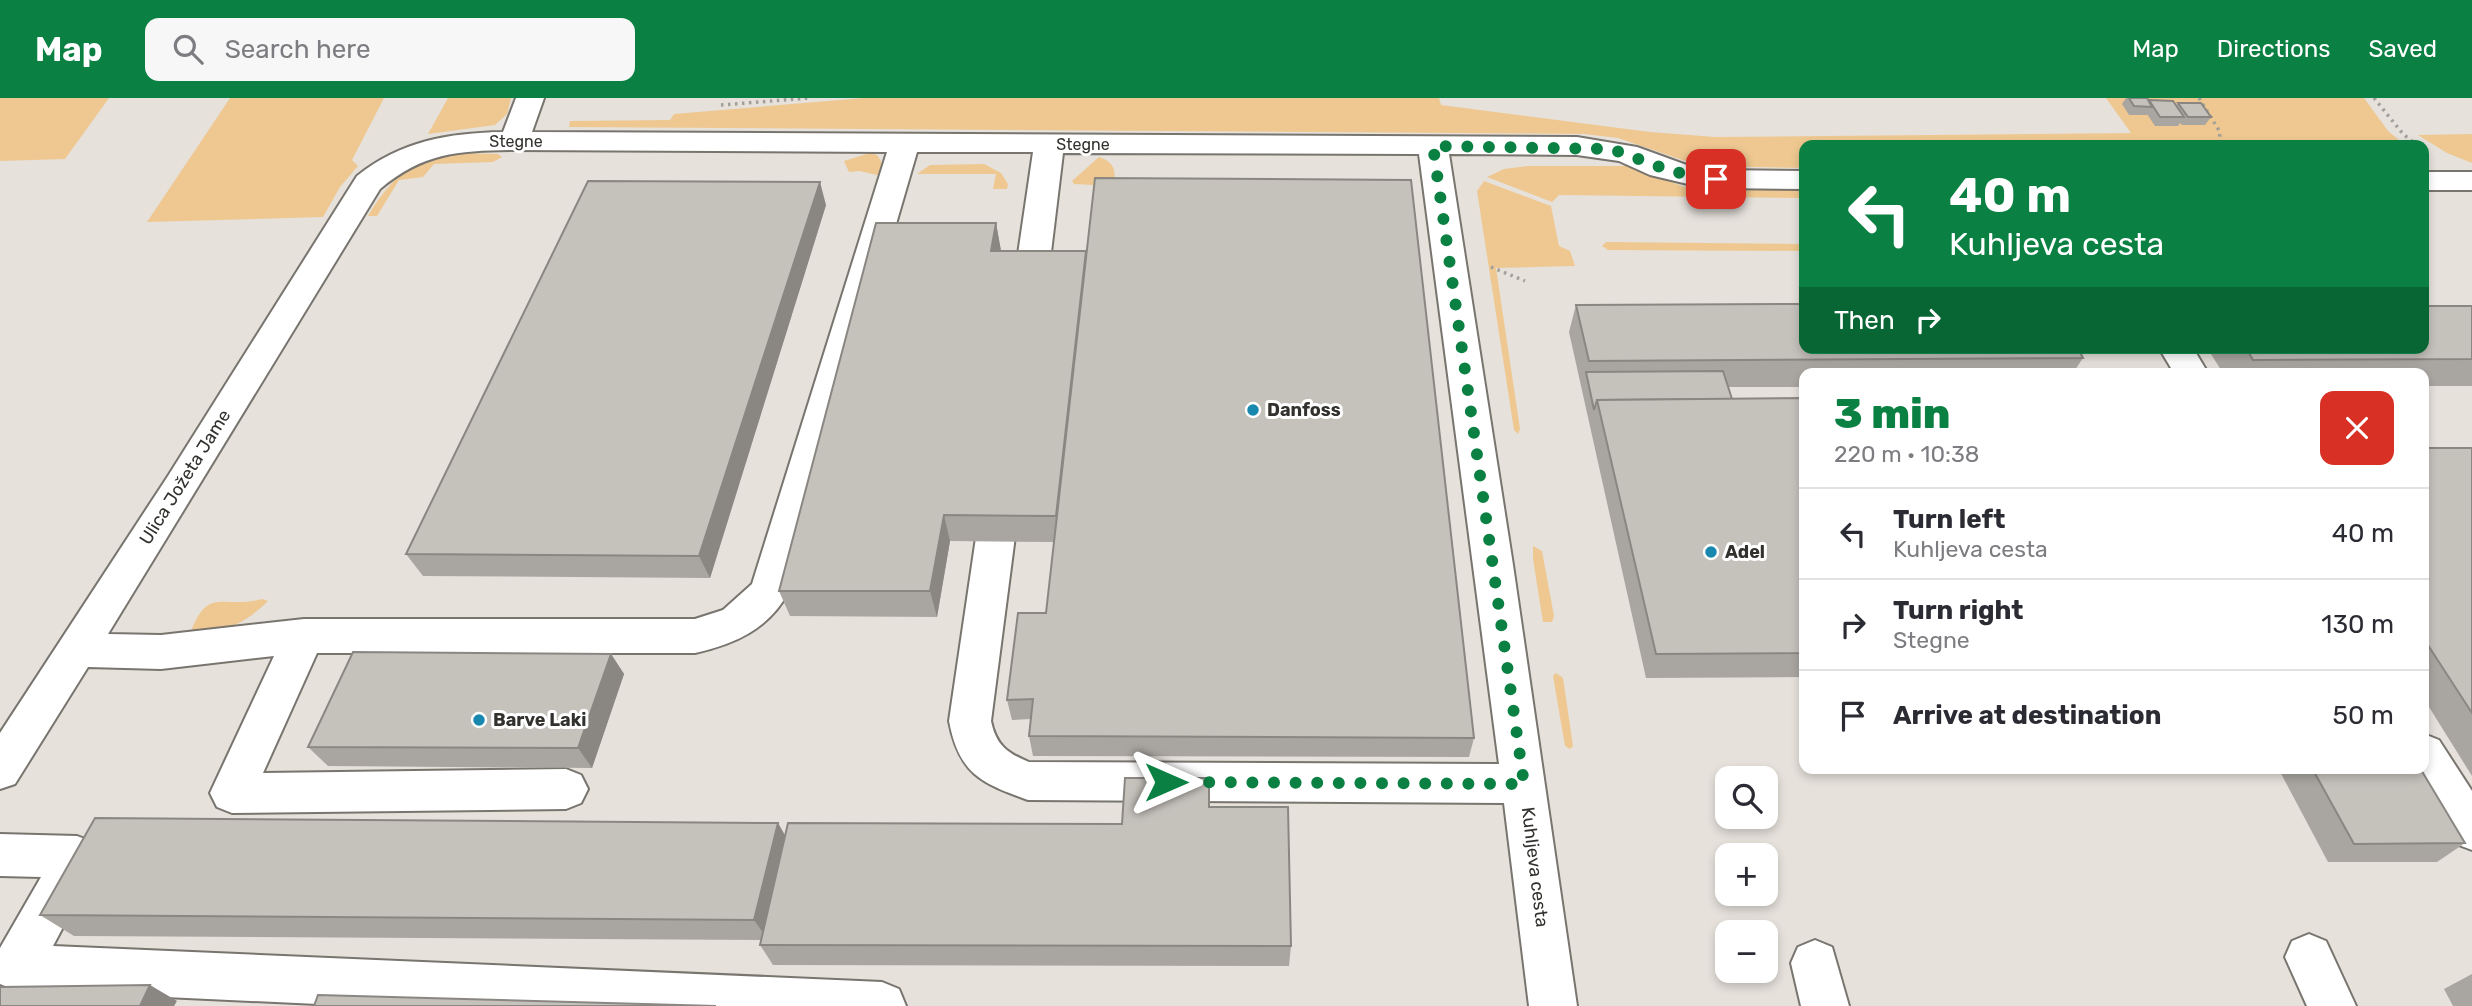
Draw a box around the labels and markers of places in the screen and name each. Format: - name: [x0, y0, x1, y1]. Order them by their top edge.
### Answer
- pin: [1686, 149, 1746, 209]
- place label: Danfoss: [1267, 399, 1341, 421]
- marker: Danfoss: [1245, 402, 1261, 418]
- place label: Adel: [1725, 541, 1765, 563]
- marker: Adel: [1703, 544, 1719, 560]
- place label: Barve Laki: [493, 709, 586, 731]
- marker: Barve Laki: [471, 712, 487, 728]

